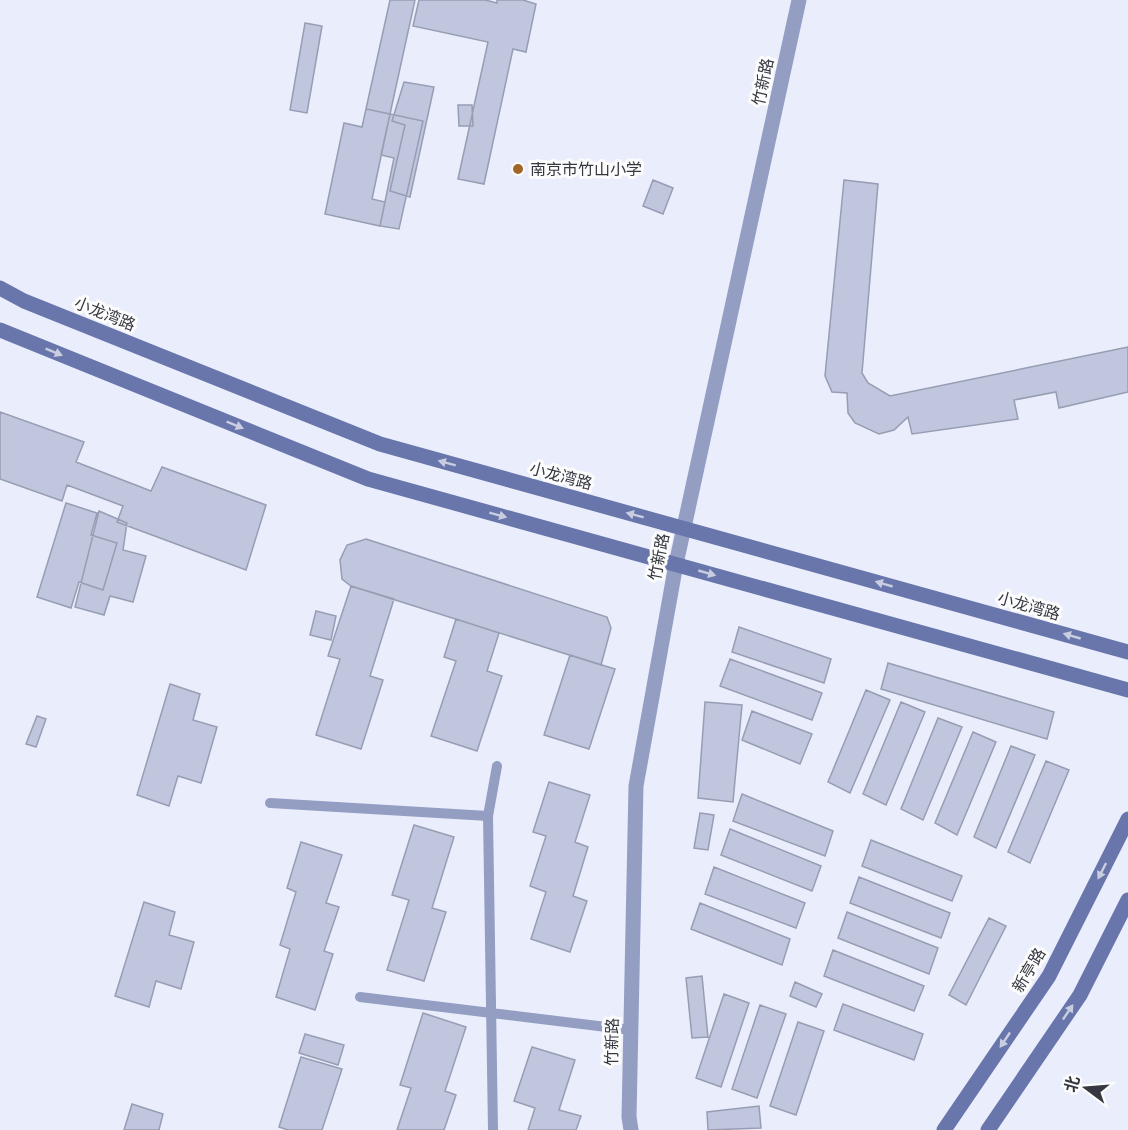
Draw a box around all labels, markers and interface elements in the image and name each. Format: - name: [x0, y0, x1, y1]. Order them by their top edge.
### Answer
- street label: 竹新路: [749, 57, 777, 107]
- place label: 南京市竹山小学: [530, 160, 642, 179]
- marker: 南京市竹山小学: [511, 162, 525, 176]
- street label: 小龙湾路: [72, 293, 138, 335]
- one-way arrow: [45, 348, 63, 357]
- one-way arrow: [226, 421, 244, 430]
- one-way arrow: [438, 458, 456, 467]
- street label: 小龙湾路: [528, 459, 594, 493]
- one-way arrow: [626, 510, 644, 519]
- one-way arrow: [490, 511, 508, 520]
- street label: 竹新路: [645, 532, 673, 582]
- one-way arrow: [698, 568, 716, 578]
- one-way arrow: [875, 579, 893, 588]
- street label: 小龙湾路: [996, 588, 1062, 624]
- one-way arrow: [1063, 631, 1081, 641]
- one-way arrow: [1097, 863, 1106, 880]
- street label: 新亭路: [1008, 945, 1050, 995]
- one-way arrow: [1062, 1005, 1074, 1021]
- street label: 竹新路: [602, 1018, 622, 1066]
- one-way arrow: [999, 1032, 1011, 1048]
- north arrow: [1056, 1058, 1116, 1118]
- text: 北: [1061, 1074, 1083, 1094]

